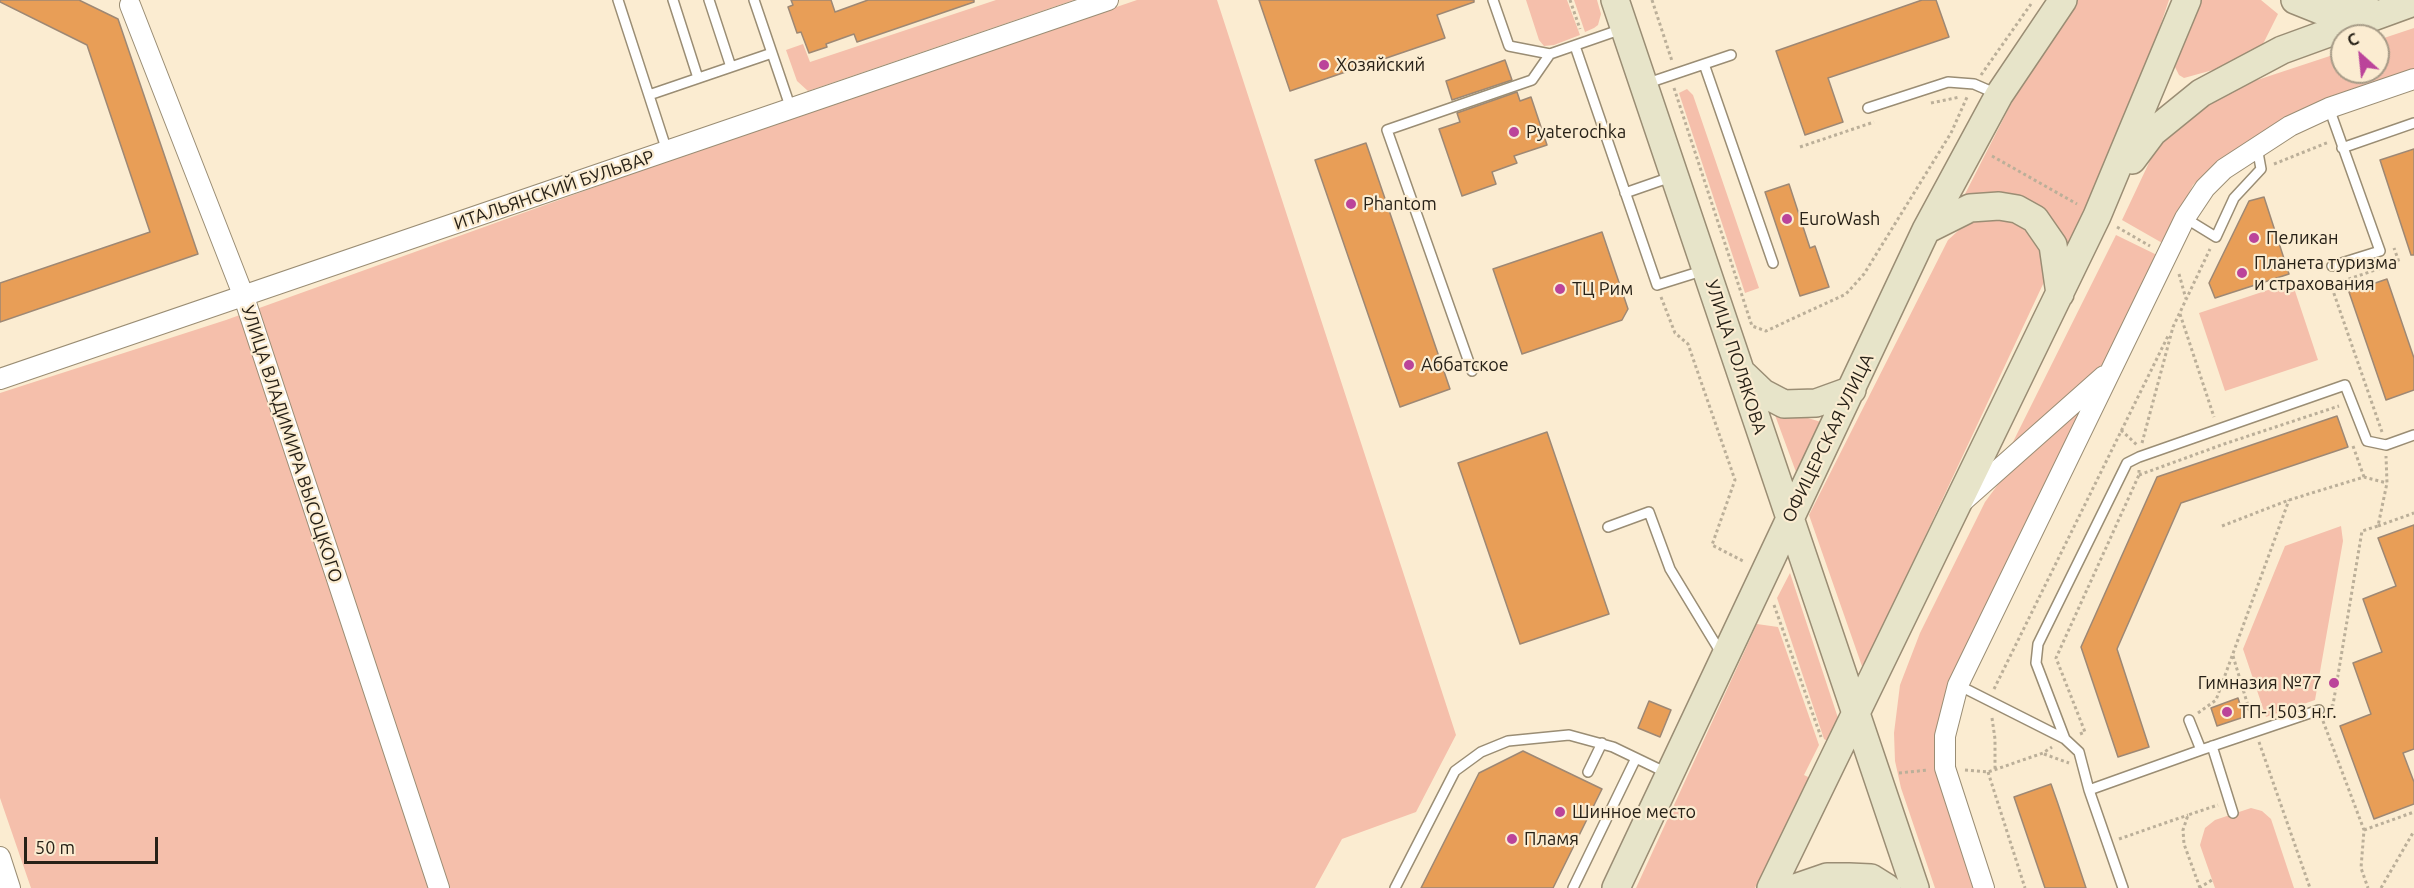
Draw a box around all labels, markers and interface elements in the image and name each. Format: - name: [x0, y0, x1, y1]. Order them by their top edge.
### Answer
- north arrow: [2330, 24, 2390, 84]
- text: С: [2344, 29, 2361, 50]
- place label: Хозяйский: [1336, 54, 1425, 76]
- marker: Хозяйский: [1317, 58, 1331, 72]
- place label: Pyaterochka: [1526, 121, 1626, 143]
- marker: Pyaterochka: [1507, 125, 1521, 139]
- street label: ИТАЛЬЯНСКИЙ БУЛЬВАР: [451, 146, 657, 234]
- place label: Phantom: [1363, 193, 1437, 215]
- marker: Phantom: [1344, 197, 1358, 211]
- place label: EuroWash: [1799, 208, 1880, 230]
- marker: EuroWash: [1780, 212, 1794, 226]
- place label: Пеликан: [2266, 227, 2339, 249]
- marker: Пеликан: [2247, 231, 2261, 245]
- place label: Планета туризма и страхования: [2254, 252, 2397, 294]
- marker: Планета туризма и страхования: [2235, 266, 2249, 280]
- street label: УЛИЦА ПОЛЯКОВА: [1701, 277, 1771, 437]
- place label: ТЦ Рим: [1572, 278, 1633, 300]
- marker: ТЦ Рим: [1553, 282, 1567, 296]
- street label: УЛИЦА ВЛАДИМИРА ВЫСОЦКОГО: [237, 303, 347, 585]
- street label: ОФИЦЕРСКАЯ УЛИЦА: [1778, 350, 1878, 526]
- place label: Аббатское: [1421, 354, 1509, 376]
- marker: Аббатское: [1402, 358, 1416, 372]
- place label: Гимназия №77: [2198, 672, 2322, 694]
- marker: Гимназия №77: [2327, 676, 2341, 690]
- place label: ТП-1503 н.г.: [2239, 701, 2337, 723]
- marker: ТП-1503 н.г.: [2220, 705, 2234, 719]
- place label: Шинное место: [1572, 801, 1696, 823]
- marker: Шинное место: [1553, 805, 1567, 819]
- scale bar: [27, 825, 160, 863]
- place label: Пламя: [1524, 828, 1579, 850]
- marker: Пламя: [1505, 832, 1519, 846]
- text: 50 m: [35, 837, 75, 857]

